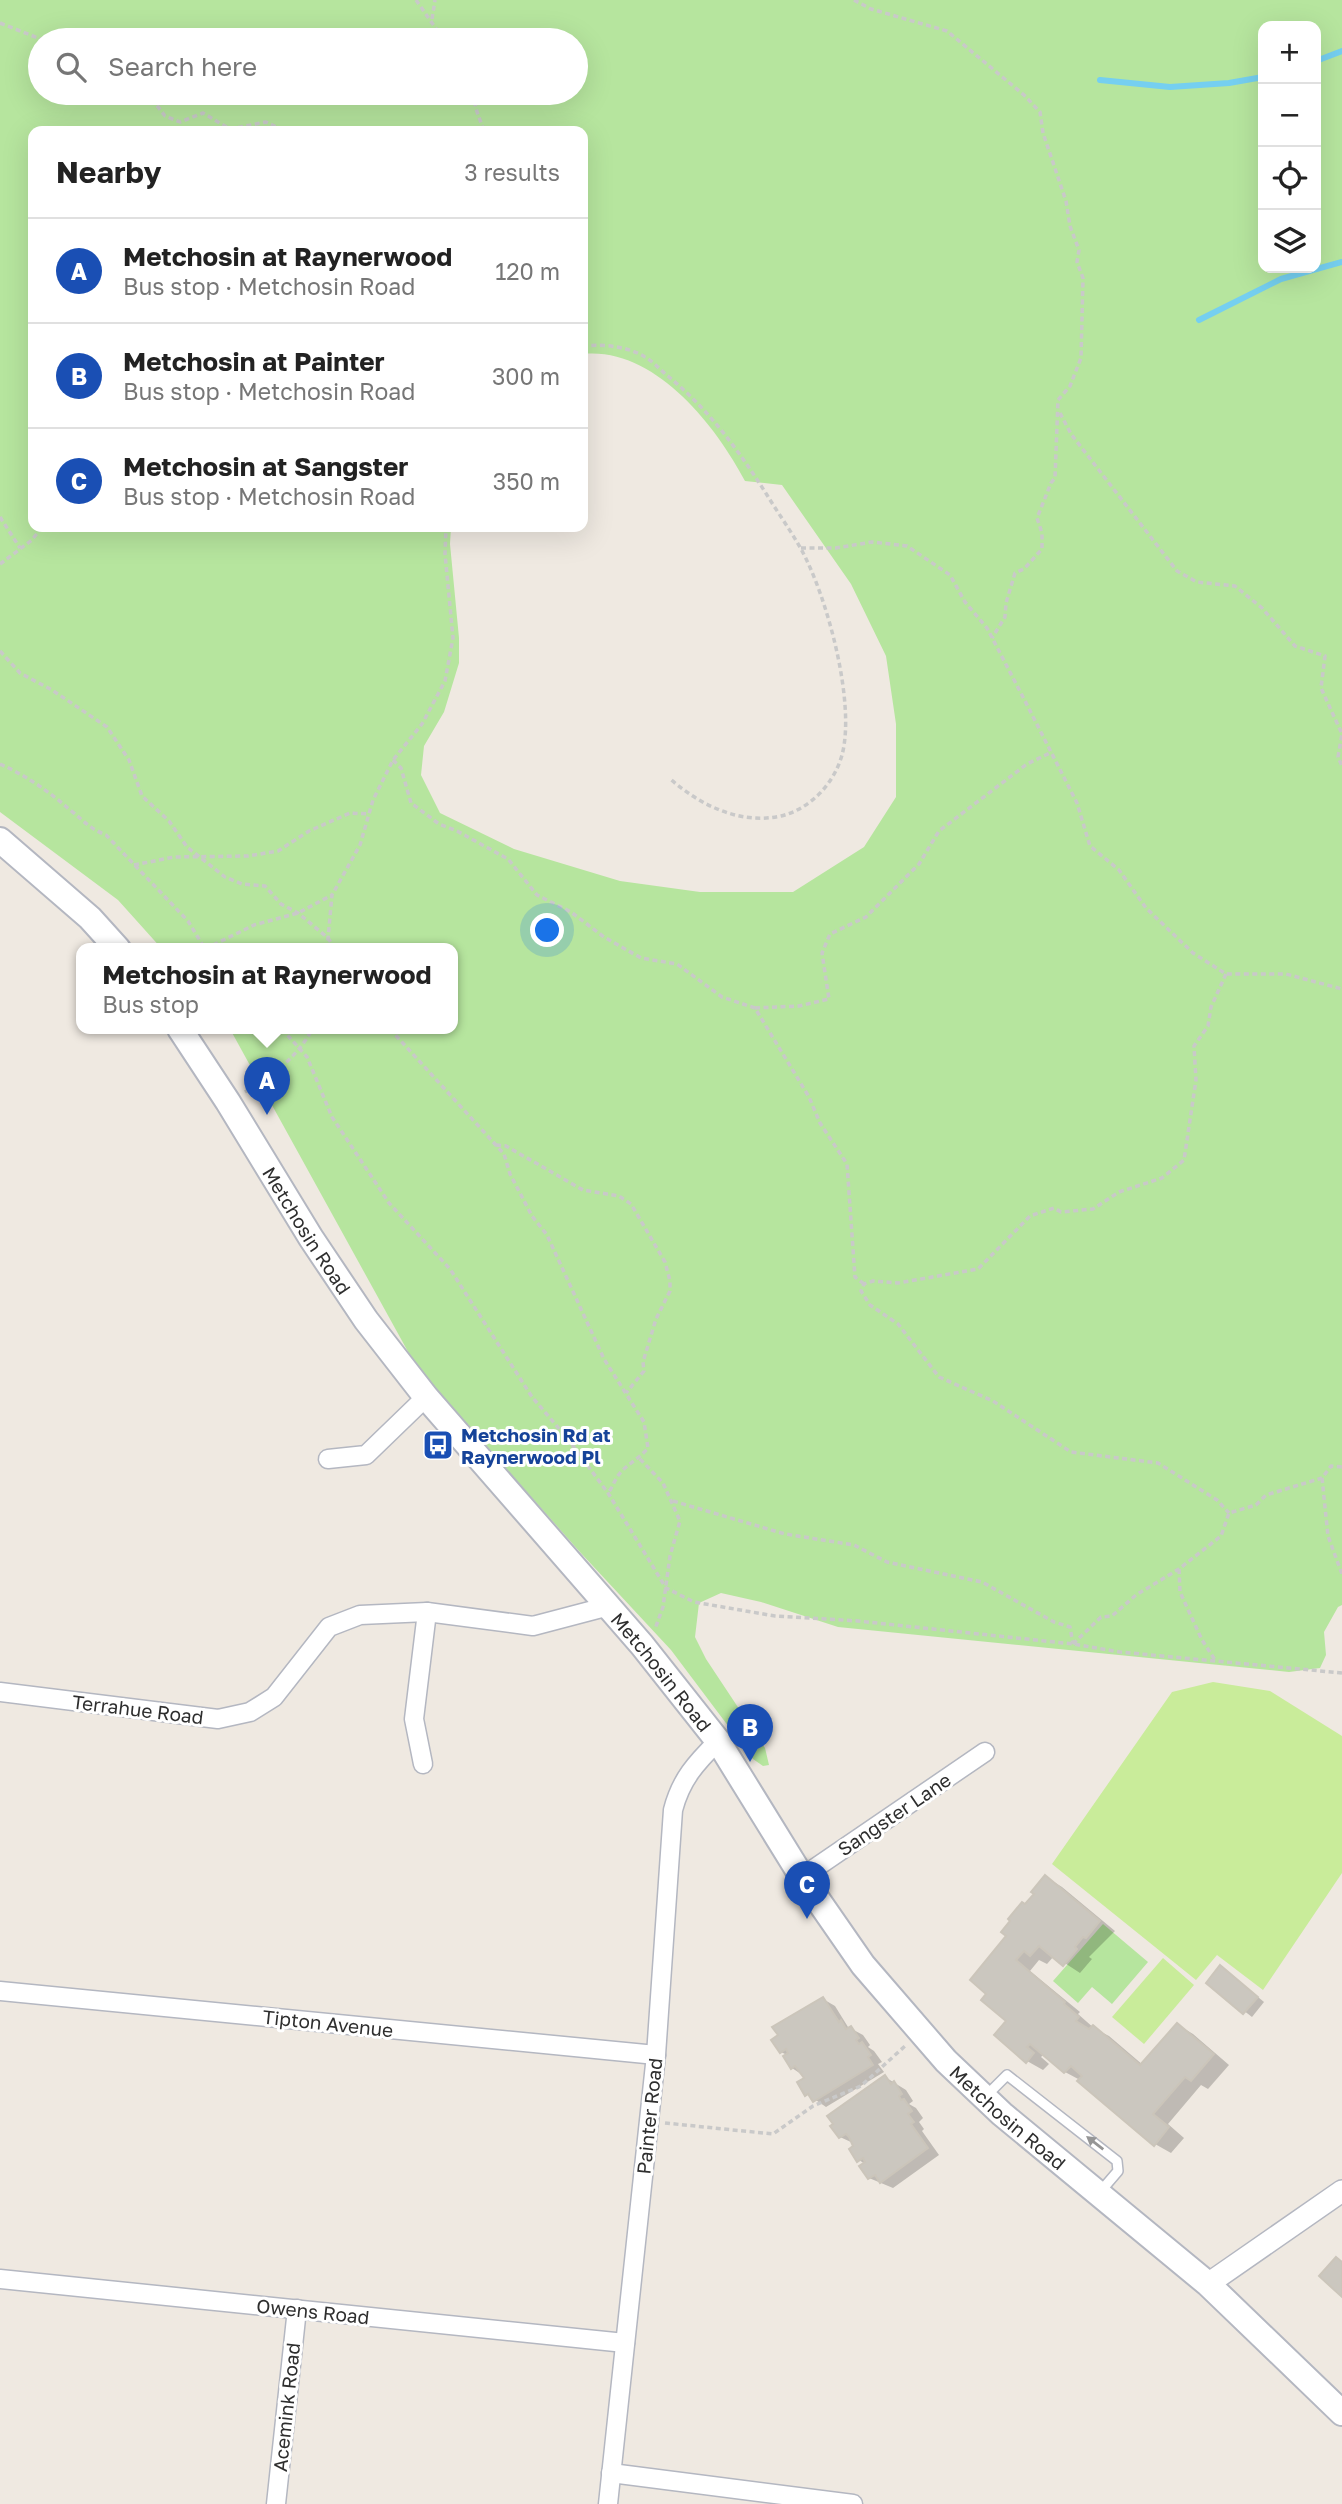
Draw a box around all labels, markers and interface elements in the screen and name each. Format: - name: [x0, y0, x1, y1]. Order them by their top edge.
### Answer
- map controls: [1258, 21, 1321, 273]
- button: +: [1258, 21, 1321, 84]
- search box: [28, 28, 588, 105]
- icon: search: [52, 48, 90, 86]
- text: Search here: [108, 51, 257, 82]
- button: −: [1258, 84, 1321, 147]
- button: locate: [1258, 147, 1321, 210]
- text: Nearby: [56, 154, 161, 190]
- text: 3 results: [464, 158, 560, 186]
- button: layers: [1258, 210, 1321, 273]
- text: Metchosin at Raynerwood: [123, 241, 452, 272]
- text: A: [71, 257, 87, 285]
- text: 120 m: [495, 257, 560, 285]
- text: Bus stop · Metchosin Road: [123, 272, 415, 300]
- text: Metchosin at Painter: [123, 346, 385, 377]
- text: B: [71, 362, 87, 390]
- text: 300 m: [492, 362, 560, 390]
- text: Bus stop · Metchosin Road: [123, 377, 415, 405]
- text: Metchosin at Sangster: [123, 451, 408, 482]
- text: C: [71, 467, 87, 495]
- text: 350 m: [493, 467, 560, 495]
- text: Bus stop · Metchosin Road: [123, 482, 415, 510]
- your location: [530, 913, 564, 947]
- popup: [76, 943, 458, 1034]
- text: Metchosin at Raynerwood: [102, 959, 432, 990]
- text: Bus stop: [102, 990, 199, 1018]
- pin: A: [244, 1057, 290, 1115]
- street label: Metchosin Road: [258, 1162, 357, 1298]
- place label: Metchosin Rd at Raynerwood Pl: [461, 1423, 611, 1468]
- bus stop icon: Metchosin Rd at Raynerwood Pl: [421, 1428, 455, 1462]
- street label: Metchosin Road: [607, 1607, 717, 1736]
- street label: Terrahue Road: [71, 1690, 205, 1728]
- pin: B: [727, 1704, 773, 1762]
- street label: Sangster Lane: [833, 1768, 955, 1860]
- pin: C: [784, 1861, 830, 1919]
- street label: Tipton Avenue: [262, 2005, 394, 2041]
- street label: Painter Road: [631, 2057, 667, 2175]
- street label: Metchosin Road: [946, 2060, 1071, 2174]
- one-way arrow: [1086, 2136, 1104, 2151]
- street label: Owens Road: [255, 2294, 371, 2328]
- street label: Acemink Road: [268, 2341, 304, 2473]

